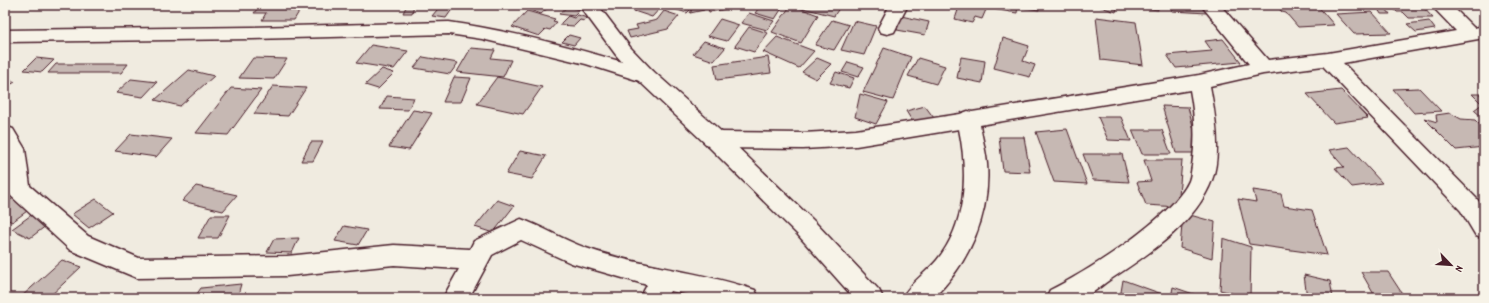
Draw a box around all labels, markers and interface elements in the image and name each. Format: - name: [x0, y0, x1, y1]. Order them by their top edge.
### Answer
- north arrow: [1431, 245, 1471, 285]
- text: N: [1450, 263, 1467, 275]

